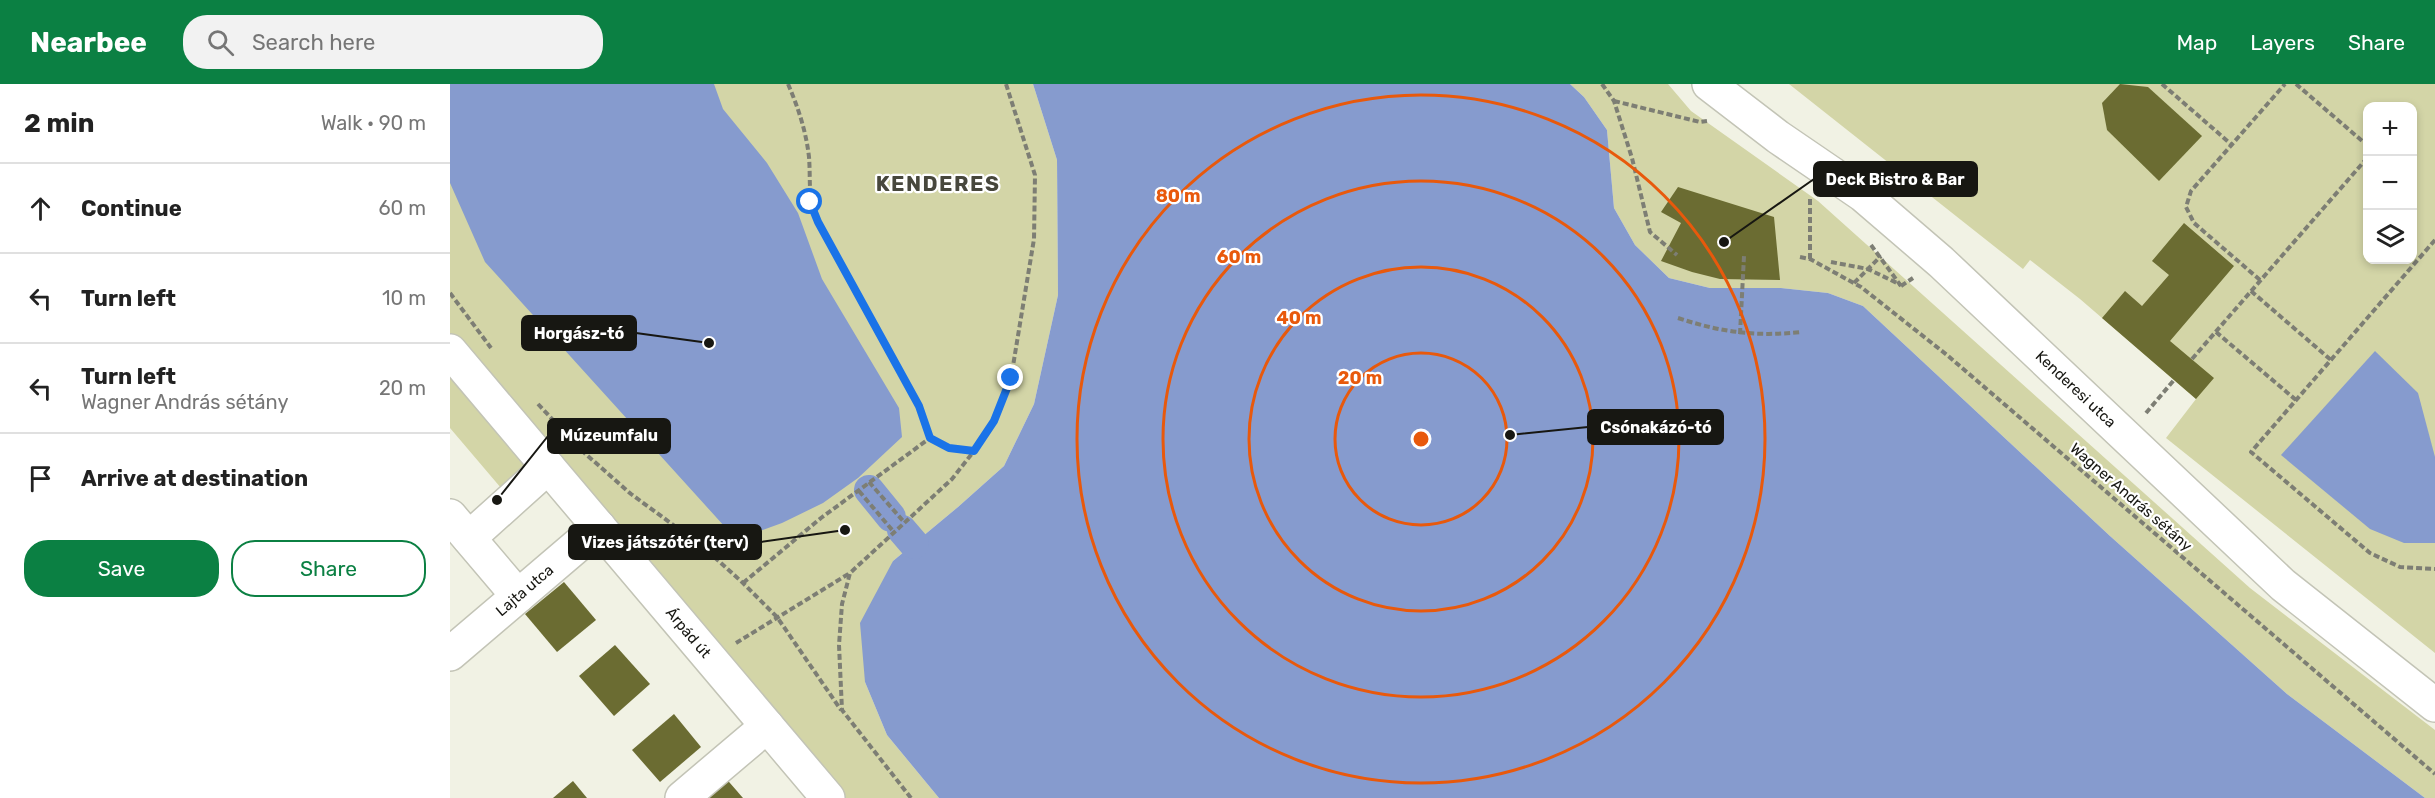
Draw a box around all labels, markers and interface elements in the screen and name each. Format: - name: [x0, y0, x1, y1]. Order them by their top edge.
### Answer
- search box: [183, 15, 603, 69]
- text: Nearbee: [30, 26, 147, 59]
- icon: search: [204, 26, 237, 59]
- text: Search here: [252, 29, 375, 56]
- text: Map: [2176, 30, 2217, 55]
- text: Layers: [2250, 30, 2315, 55]
- text: Share: [2348, 30, 2405, 55]
- map controls: [2363, 102, 2417, 264]
- button: +: [2363, 102, 2417, 156]
- text: 2 min: [24, 108, 94, 139]
- text: Walk · 90 m: [321, 111, 426, 135]
- button: −: [2363, 156, 2417, 210]
- callout: Deck Bistro & Bar: [1814, 162, 1977, 196]
- text: Deck Bistro & Bar: [1826, 170, 1965, 189]
- district label: KENDERES: [876, 171, 1000, 196]
- text: 80 m: [1156, 185, 1200, 207]
- route start: [796, 188, 822, 214]
- icon: ahead: [24, 192, 57, 225]
- text: Continue: [81, 195, 182, 222]
- text: 60 m: [379, 196, 426, 220]
- button: layers: [2363, 210, 2417, 264]
- text: 60 m: [1217, 246, 1261, 268]
- icon: left: [24, 282, 57, 315]
- text: Turn left: [81, 285, 176, 312]
- text: 10 m: [382, 286, 426, 310]
- text: 40 m: [1277, 307, 1321, 329]
- callout: Horgász-tó: [522, 316, 636, 350]
- text: Horgász-tó: [534, 324, 625, 343]
- street label: Kenderesi utca: [2032, 347, 2120, 431]
- text: Turn left: [81, 363, 176, 390]
- route end: [997, 364, 1023, 390]
- text: 20 m: [1338, 367, 1382, 389]
- icon: left: [24, 372, 57, 405]
- text: 20 m: [379, 376, 426, 400]
- text: Wagner András sétány: [81, 390, 288, 414]
- callout: Csónakázó-tó: [1588, 410, 1723, 444]
- text: Csónakázó-tó: [1600, 418, 1712, 437]
- callout: Múzeumfalu: [548, 419, 670, 453]
- text: Múzeumfalu: [560, 426, 658, 445]
- centre of rings: [1411, 429, 1431, 449]
- street label: Wagner András sétány: [2066, 439, 2196, 555]
- icon: arrive: [24, 462, 57, 495]
- text: Arrive at destination: [81, 465, 308, 492]
- callout: Vizes játszótér (terv): [569, 525, 761, 559]
- text: Vizes játszótér (terv): [581, 533, 749, 552]
- button: Save: [24, 540, 219, 597]
- button: Share: [231, 540, 426, 597]
- street label: Lajta utca: [492, 561, 557, 620]
- street label: Árpád út: [662, 604, 715, 662]

